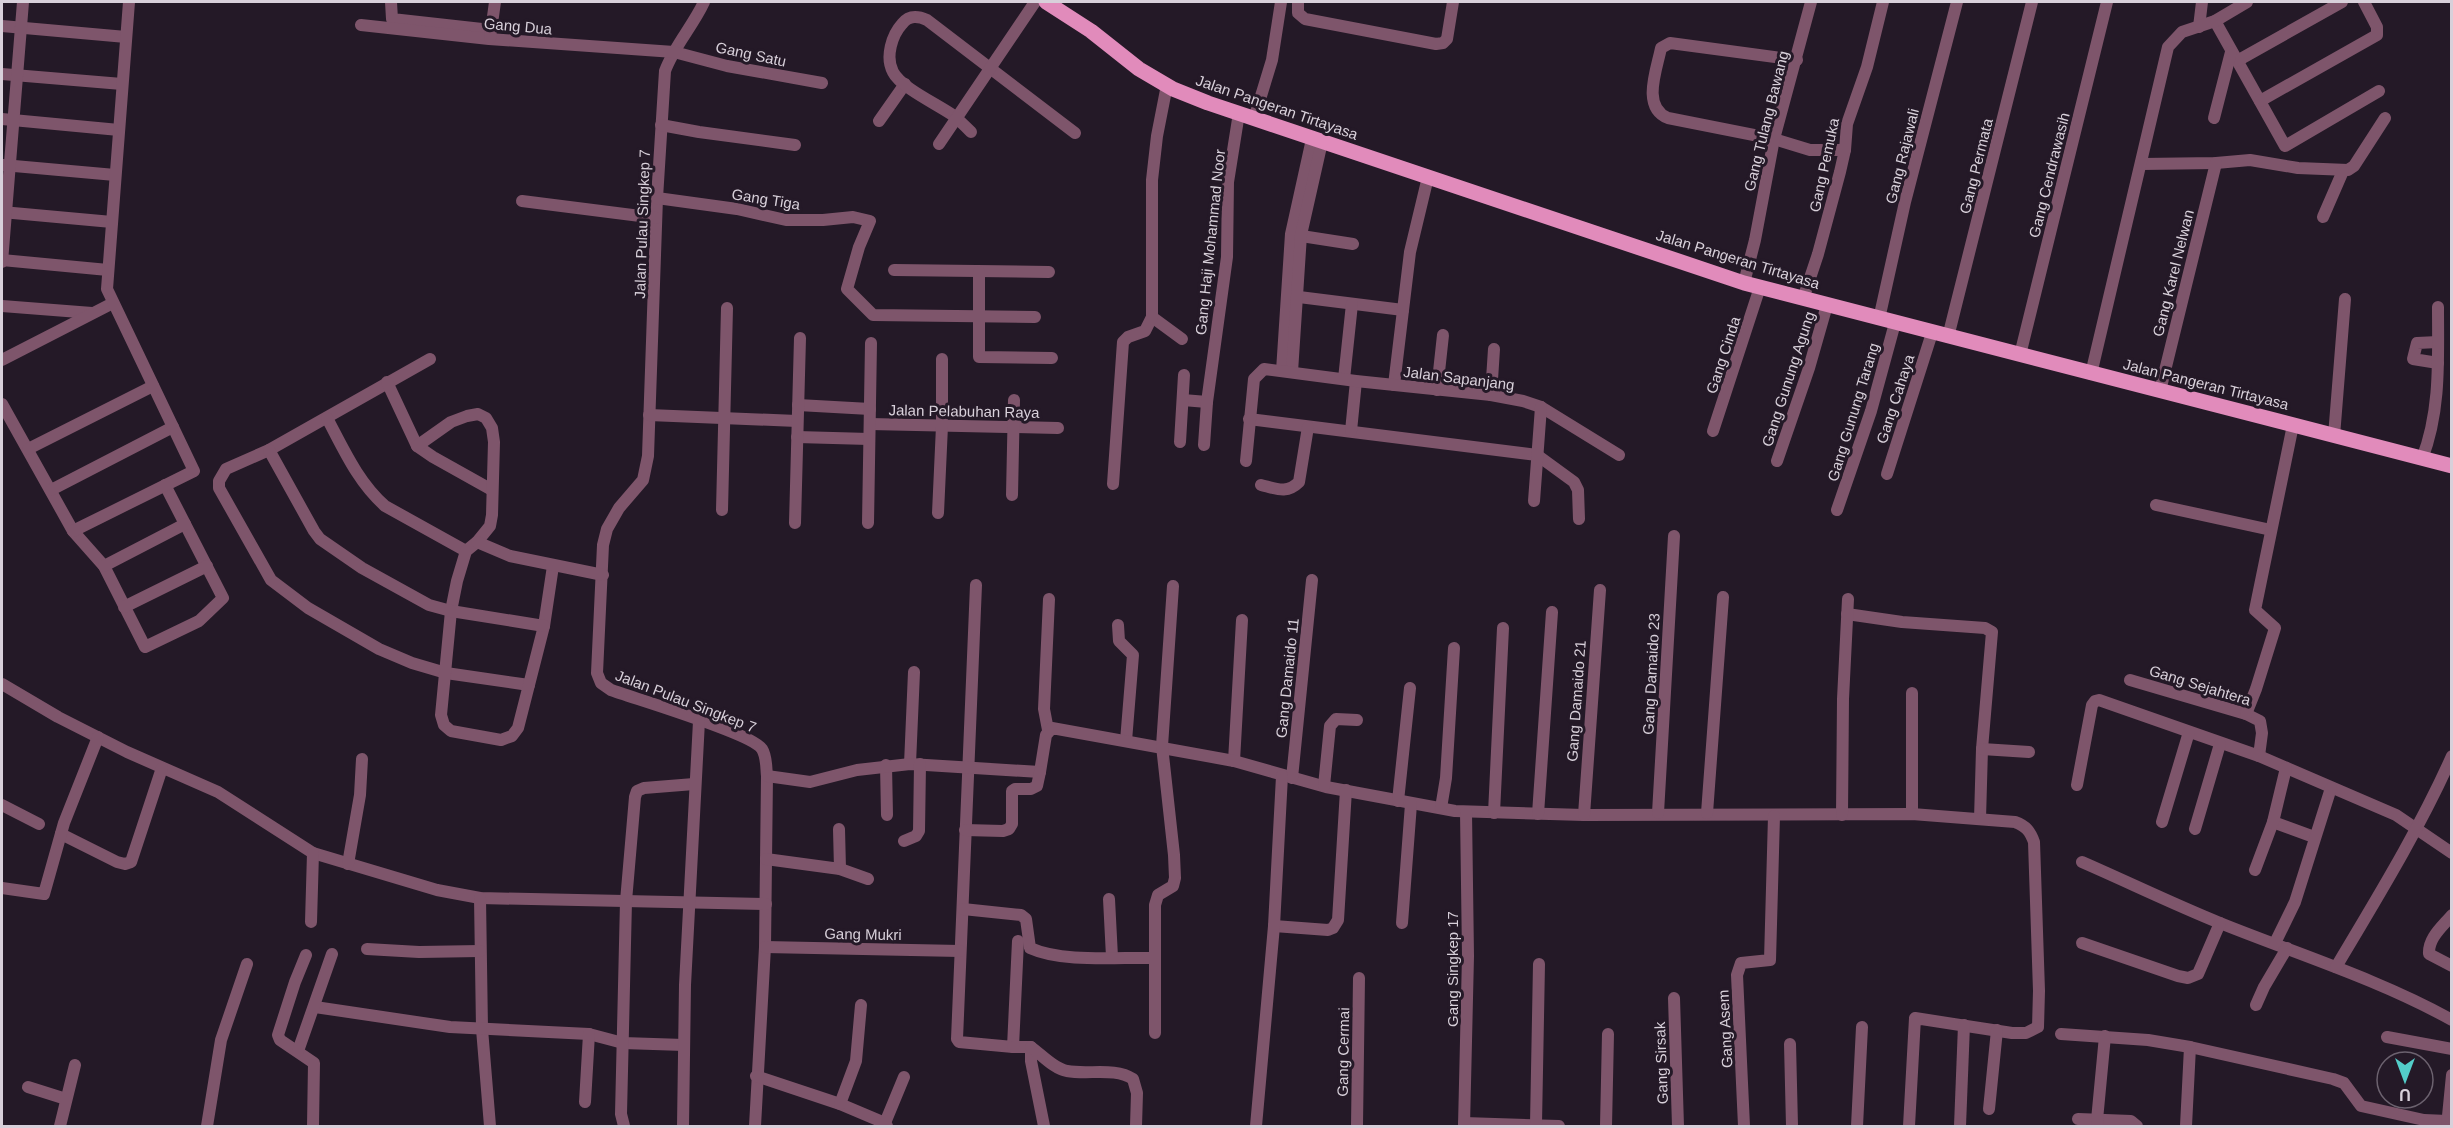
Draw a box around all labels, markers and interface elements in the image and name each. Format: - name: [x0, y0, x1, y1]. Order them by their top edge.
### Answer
- street label: Gang Dua: [483, 15, 553, 38]
- street label: Gang Satu: [714, 38, 788, 70]
- street label: Gang Tulang Bawang: [1740, 49, 1792, 193]
- street label: Jalan Pangeran Tirtayasa: [1194, 71, 1361, 143]
- street label: Gang Rajawali: [1882, 107, 1922, 205]
- street label: Gang Cendrawasih: [2025, 111, 2073, 239]
- street label: Gang Pemuka: [1806, 116, 1842, 214]
- street label: Gang Permata: [1956, 116, 1996, 215]
- street label: Gang Haji Mohammad Noor: [1192, 148, 1228, 336]
- street label: Jalan Pulau Singkep 7: [631, 149, 653, 299]
- street label: Gang Tiga: [730, 185, 802, 213]
- street label: Gang Karel Nelwan: [2149, 208, 2197, 338]
- street label: Jalan Pangeran Tirtayasa: [1654, 226, 1822, 292]
- street label: Gang Gunung Agung: [1758, 309, 1818, 449]
- street label: Gang Cinda: [1703, 314, 1744, 396]
- street label: Gang Gunung Tarang: [1824, 341, 1882, 483]
- street label: Gang Cahaya: [1873, 352, 1918, 446]
- street label: Jalan Pangeran Tirtayasa: [2121, 355, 2291, 413]
- street label: Jalan Sapanjang: [1402, 363, 1516, 393]
- street label: Jalan Pelabuhan Raya: [888, 401, 1040, 421]
- street label: Gang Damaido 23: [1639, 613, 1663, 735]
- street label: Gang Damaido 11: [1272, 617, 1302, 739]
- street label: Gang Damaido 21: [1563, 640, 1589, 762]
- street label: Gang Sejahtera: [2147, 662, 2253, 709]
- street label: Jalan Pulau Singkep 7: [613, 666, 759, 736]
- street label: Gang Singkep 17: [1444, 911, 1461, 1027]
- street label: Gang Mukri: [824, 925, 902, 943]
- street label: Gang Asem: [1714, 989, 1736, 1069]
- street label: Gang Cermai: [1334, 1007, 1352, 1097]
- street label: Gang Sirsak: [1651, 1021, 1671, 1105]
- north arrow: [2375, 1050, 2435, 1110]
- text: U: [2399, 1086, 2411, 1103]

